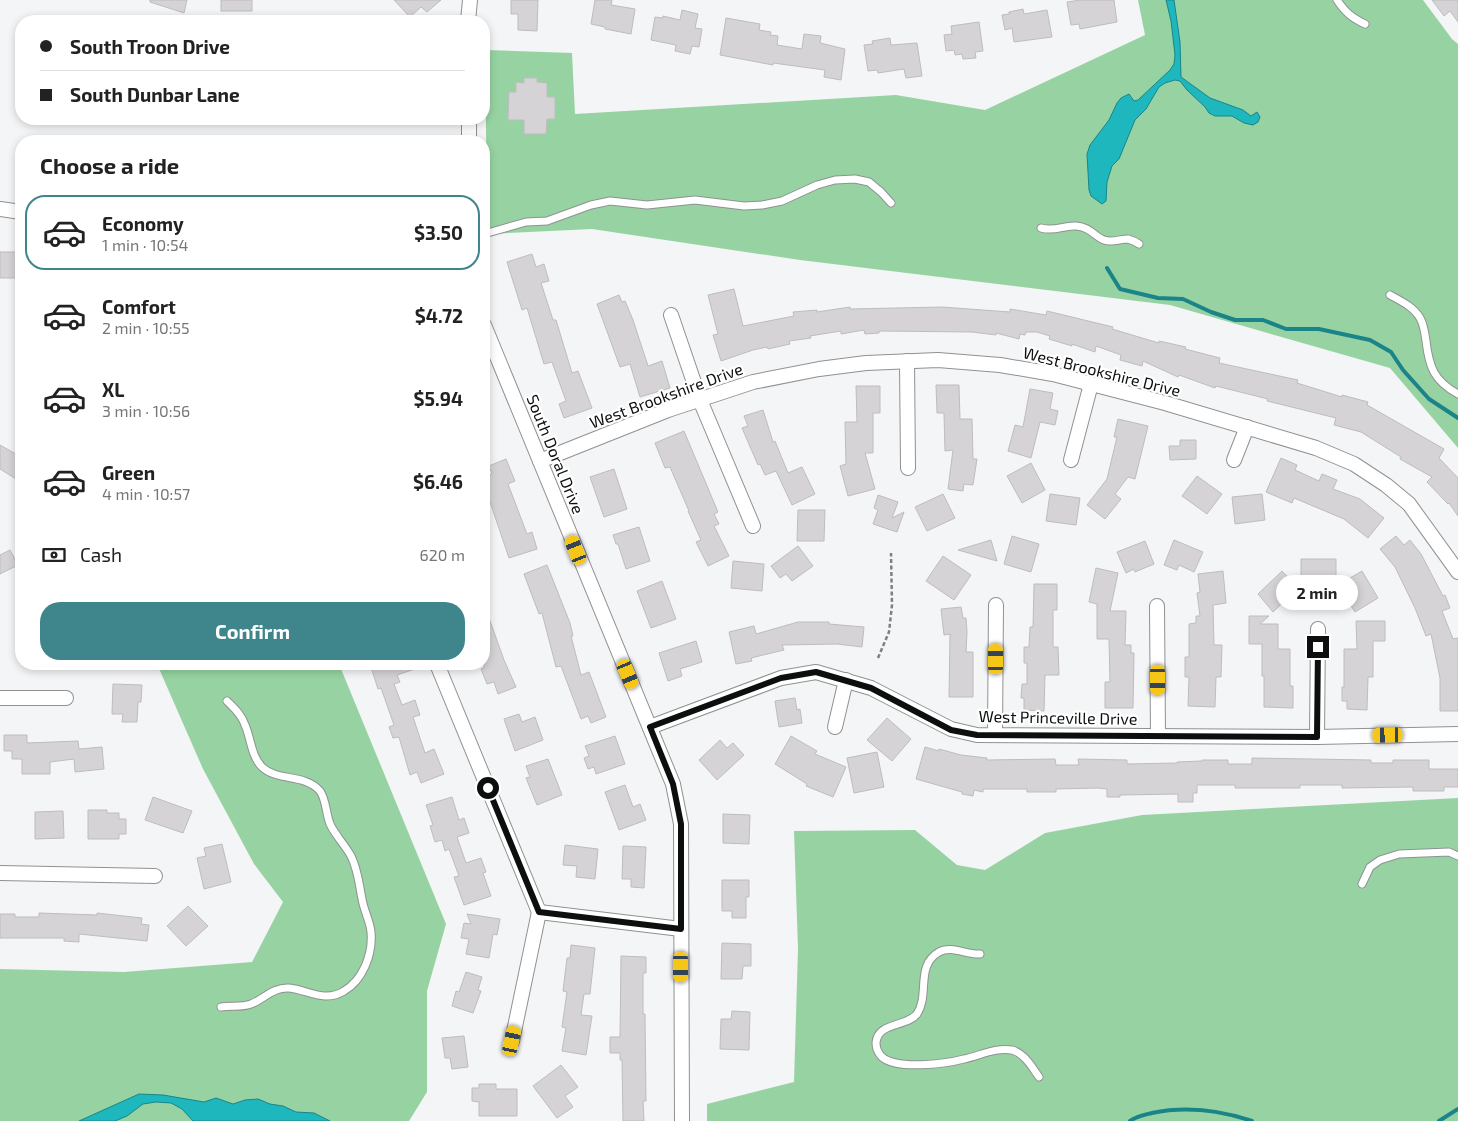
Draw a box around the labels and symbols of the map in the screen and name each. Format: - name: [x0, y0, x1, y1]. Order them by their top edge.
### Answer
- street label: West Brookshire Drive: [1021, 342, 1183, 400]
- street label: West Brookshire Drive: [587, 358, 745, 432]
- street label: South Doral Drive: [523, 392, 589, 516]
- car: [563, 533, 588, 567]
- callout: 2 min: [1277, 574, 1359, 610]
- route end: [1307, 636, 1329, 658]
- car: [988, 644, 1003, 674]
- car: [615, 657, 640, 691]
- car: [1150, 665, 1165, 695]
- street label: West Princeville Drive: [978, 706, 1138, 728]
- car: [1372, 727, 1403, 743]
- route start: [477, 777, 499, 799]
- car: [673, 952, 688, 982]
- car: [501, 1025, 522, 1057]

